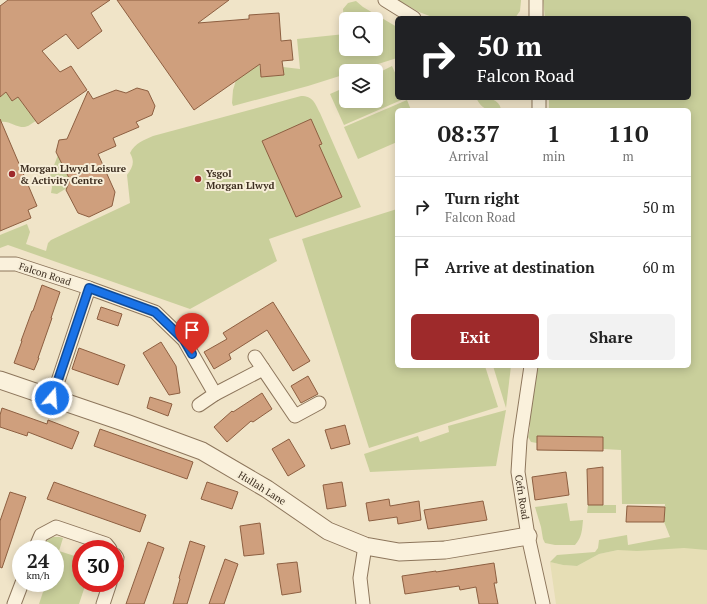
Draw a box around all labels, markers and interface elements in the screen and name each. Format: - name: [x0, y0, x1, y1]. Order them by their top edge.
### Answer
- map controls: [339, 12, 383, 108]
- button: search: [339, 12, 383, 56]
- text: 50 m: [477, 27, 542, 64]
- icon: right: [411, 32, 463, 84]
- text: Falcon Road: [477, 63, 575, 87]
- button: layers: [339, 64, 383, 108]
- text: 08:37: [437, 117, 500, 149]
- text: 1: [547, 117, 561, 149]
- text: 110: [608, 117, 648, 149]
- text: Arrival: [449, 147, 489, 165]
- text: min: [542, 147, 565, 165]
- text: m: [623, 147, 634, 165]
- place label: Morgan Llwyd Leisure & Activity Centre: [20, 162, 127, 187]
- place label: Ysgol Morgan Llwyd: [206, 167, 274, 192]
- marker: Morgan Llwyd Leisure & Activity Centre: [7, 169, 17, 179]
- marker: Ysgol Morgan Llwyd: [193, 174, 203, 184]
- text: Turn right: [445, 188, 520, 208]
- icon: right: [411, 196, 433, 218]
- text: 50 m: [642, 197, 675, 217]
- text: Falcon Road: [445, 208, 515, 226]
- icon: arrive: [411, 256, 433, 278]
- text: Arrive at destination: [445, 257, 595, 277]
- text: 60 m: [642, 257, 675, 277]
- street label: Falcon Road: [17, 259, 73, 289]
- pin: [175, 313, 209, 354]
- button: Exit: [411, 314, 539, 360]
- button: Share: [547, 314, 675, 360]
- icon: arrive: [181, 319, 203, 341]
- position arrow: [31, 377, 73, 419]
- street label: Hullah Lane: [236, 468, 288, 508]
- street label: Cefn Road: [512, 474, 532, 521]
- speed limit sign: 30: [72, 540, 124, 592]
- text: 24: [27, 547, 49, 574]
- text: km/h: [26, 569, 50, 582]

